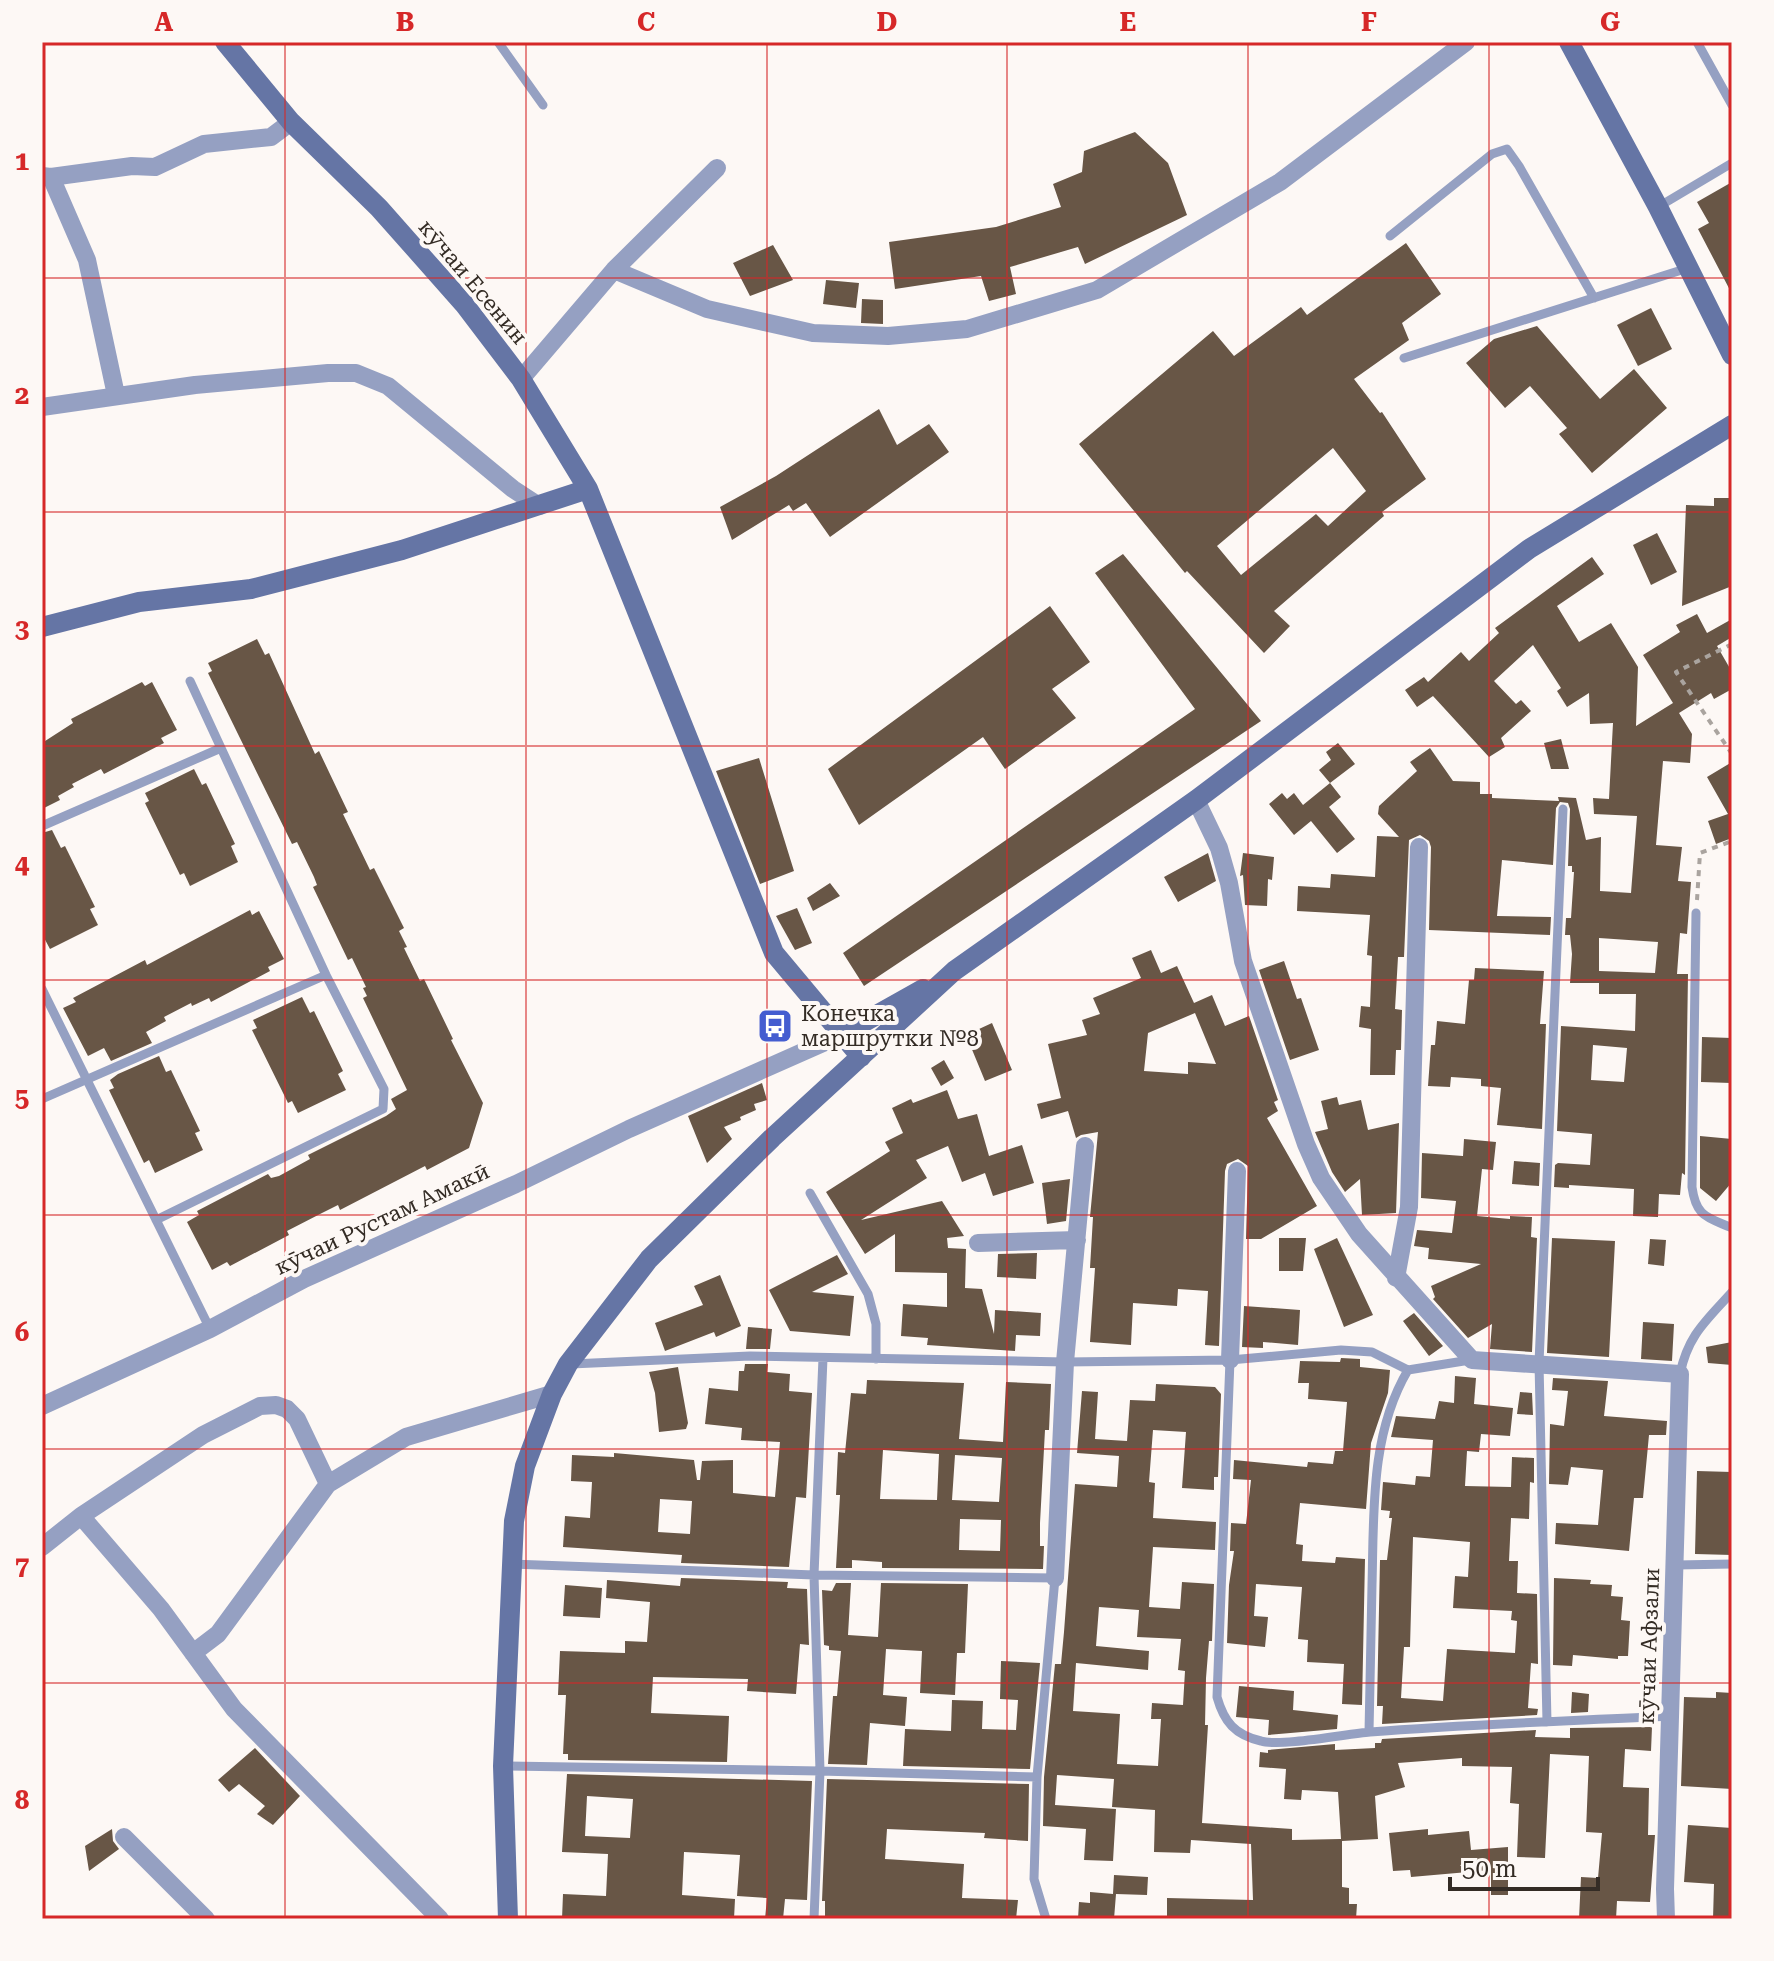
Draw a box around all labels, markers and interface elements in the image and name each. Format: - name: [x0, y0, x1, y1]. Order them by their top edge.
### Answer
- text: A: [155, 7, 174, 37]
- text: B: [396, 7, 414, 37]
- text: C: [637, 7, 655, 37]
- text: D: [877, 7, 897, 37]
- text: E: [1120, 7, 1136, 37]
- text: F: [1361, 7, 1377, 37]
- text: G: [1600, 7, 1620, 37]
- text: 1: [15, 146, 29, 176]
- street label: кӯчаи Есенин: [414, 215, 532, 349]
- text: 2: [15, 380, 29, 410]
- text: 3: [15, 614, 29, 644]
- text: 4: [15, 849, 30, 879]
- place label: Конечка маршрутки №8: [801, 1001, 979, 1051]
- bus stop icon: Конечка маршрутки №8: [756, 1007, 794, 1045]
- text: 5: [15, 1083, 29, 1113]
- street label: кӯчаи Рустам Амакӣ: [271, 1158, 493, 1280]
- text: 6: [15, 1317, 29, 1347]
- text: 7: [15, 1551, 29, 1581]
- street label: кӯчаи Афзали: [1634, 1567, 1664, 1725]
- text: 8: [15, 1785, 30, 1815]
- scale bar: [1450, 1841, 1598, 1891]
- text: 50 m: [1462, 1855, 1517, 1883]

